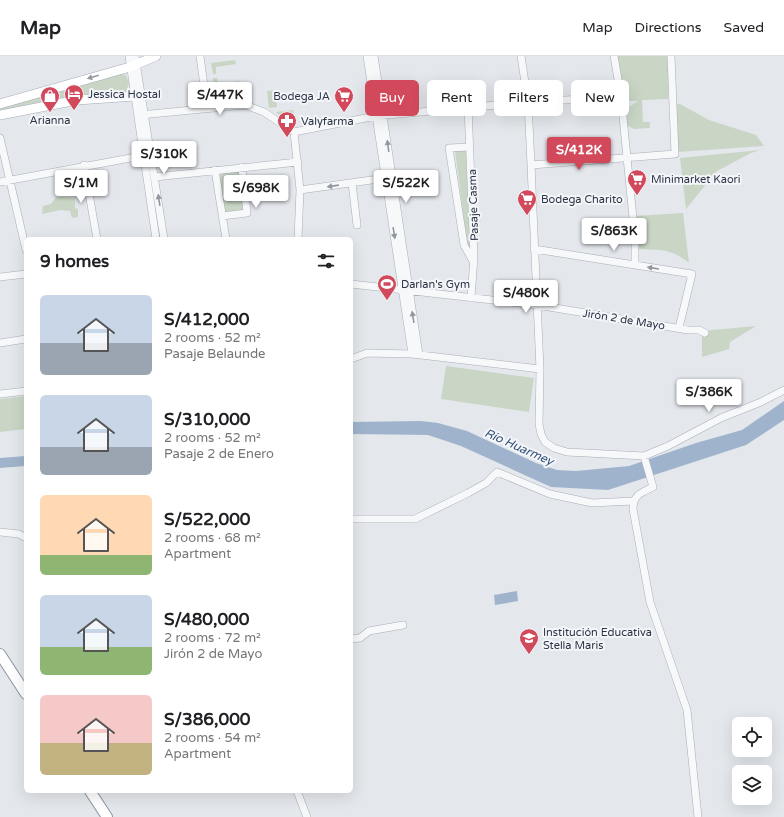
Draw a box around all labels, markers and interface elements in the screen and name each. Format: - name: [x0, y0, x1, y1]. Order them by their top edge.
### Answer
- text: Map: [20, 17, 61, 39]
- text: Map: [582, 19, 613, 36]
- text: Directions: [635, 19, 702, 36]
- text: Saved: [724, 19, 764, 36]
- one-way arrow: [86, 74, 98, 80]
- chip: Buy: [365, 80, 419, 116]
- chip: Rent: [427, 80, 486, 116]
- chip: Filters: [494, 80, 563, 116]
- chip: New: [571, 80, 629, 116]
- pin: S/447K: [187, 82, 253, 116]
- hotel icon: Jessica Hostal: [63, 83, 85, 111]
- shop icon: Arianna: [39, 85, 61, 113]
- supermarket icon: Bodega JA: [333, 85, 355, 113]
- text: S/447K: [197, 87, 243, 103]
- place label: Jessica Hostal: [88, 88, 161, 101]
- place label: Bodega JA: [273, 90, 330, 103]
- pharmacy icon: Valyfarma: [276, 110, 298, 138]
- place label: Arianna: [30, 114, 70, 127]
- place label: Valyfarma: [301, 115, 354, 128]
- pin: S/412K: [546, 137, 612, 171]
- one-way arrow: [385, 140, 391, 153]
- pin: S/310K: [131, 141, 197, 175]
- text: S/412K: [556, 142, 602, 158]
- text: S/310K: [141, 146, 187, 162]
- supermarket icon: Minimarket Kaori: [626, 168, 648, 196]
- street label: Pasaje Casma: [466, 169, 481, 241]
- pin: S/1M: [57, 170, 105, 204]
- pin: S/522K: [373, 170, 439, 204]
- place label: Minimarket Kaori: [651, 173, 741, 186]
- text: S/1M: [64, 175, 98, 191]
- pin: S/698K: [223, 175, 289, 209]
- text: S/522K: [383, 175, 429, 191]
- text: S/698K: [233, 180, 279, 196]
- one-way arrow: [327, 183, 339, 189]
- supermarket icon: Bodega Charito: [516, 188, 538, 216]
- place label: Bodega Charito: [541, 193, 623, 206]
- one-way arrow: [156, 194, 162, 207]
- pin: S/863K: [581, 218, 647, 252]
- text: S/863K: [591, 223, 637, 239]
- one-way arrow: [391, 227, 397, 239]
- icon: filters: [315, 250, 337, 272]
- text: 9 homes: [40, 251, 109, 272]
- one-way arrow: [647, 265, 659, 271]
- sports icon: Darlan's Gym: [376, 273, 398, 301]
- place label: Darlan's Gym: [401, 278, 470, 291]
- pin: S/480K: [493, 280, 559, 314]
- text: S/480K: [503, 285, 549, 301]
- street label: Jirón 2 de Mayo: [582, 307, 666, 332]
- text: S/412,000: [164, 309, 249, 330]
- icon: home: [72, 311, 120, 359]
- one-way arrow: [410, 311, 416, 323]
- text: 2 rooms · 52 m²: [164, 330, 261, 346]
- text: Pasaje Belaunde: [164, 346, 265, 362]
- pin: S/386K: [676, 379, 742, 413]
- text: S/386K: [686, 384, 732, 400]
- text: S/310,000: [164, 409, 250, 430]
- icon: home: [72, 411, 120, 459]
- water label: Río Huarmey: [482, 426, 557, 469]
- text: 2 rooms · 52 m²: [164, 430, 261, 446]
- text: Pasaje 2 de Enero: [164, 446, 274, 462]
- text: S/522,000: [164, 509, 250, 530]
- icon: home: [72, 511, 120, 559]
- text: 2 rooms · 68 m²: [164, 530, 261, 546]
- text: Apartment: [164, 546, 231, 562]
- text: S/480,000: [164, 609, 249, 630]
- icon: home: [72, 611, 120, 659]
- place label: Institución Educativa Stella Maris: [543, 626, 652, 652]
- school or university icon: Institución Educativa Stella Maris: [518, 627, 540, 655]
- text: 2 rooms · 72 m²: [164, 630, 261, 646]
- text: Jirón 2 de Mayo: [164, 646, 262, 662]
- text: S/386,000: [164, 709, 250, 730]
- icon: home: [72, 711, 120, 759]
- map controls: [732, 717, 772, 805]
- button: locate: [732, 717, 772, 757]
- text: 2 rooms · 54 m²: [164, 730, 261, 746]
- text: Apartment: [164, 746, 231, 762]
- button: layers: [732, 765, 772, 805]

